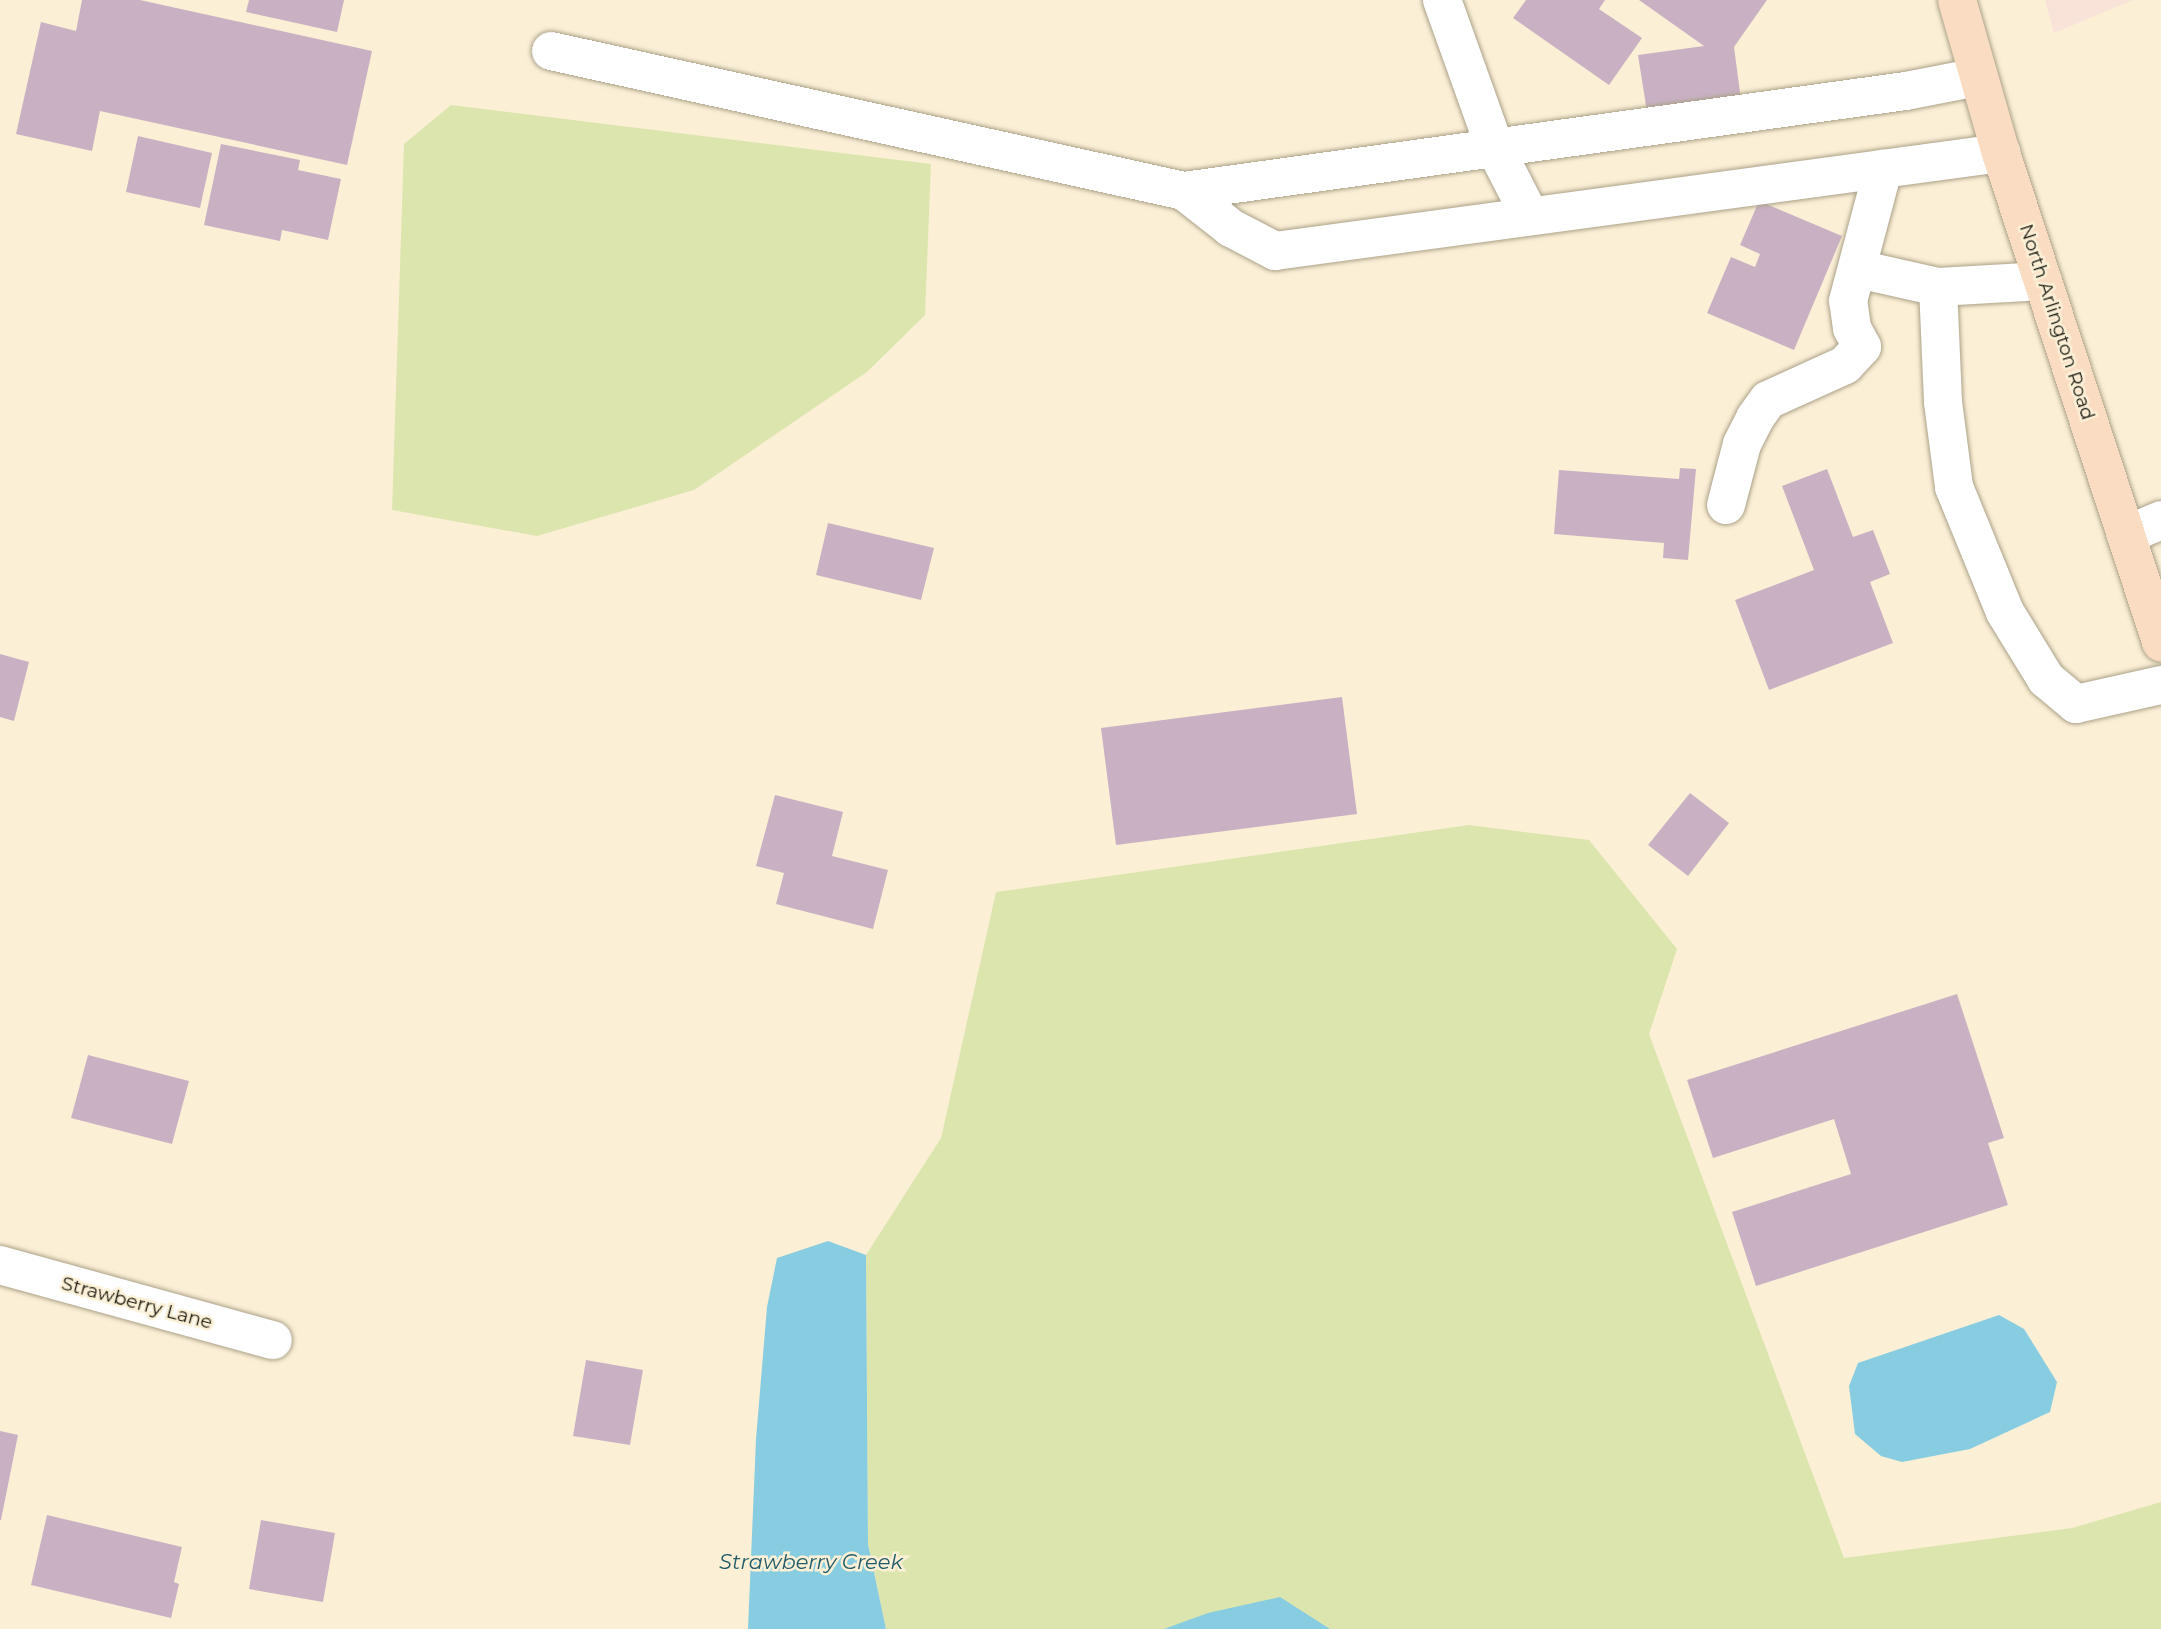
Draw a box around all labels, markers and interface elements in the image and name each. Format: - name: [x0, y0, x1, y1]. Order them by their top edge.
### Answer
- street label: North Arlington Road: [2015, 221, 2099, 423]
- street label: Strawberry Lane: [59, 1272, 215, 1334]
- water label: Strawberry Creek: [719, 1549, 903, 1575]

